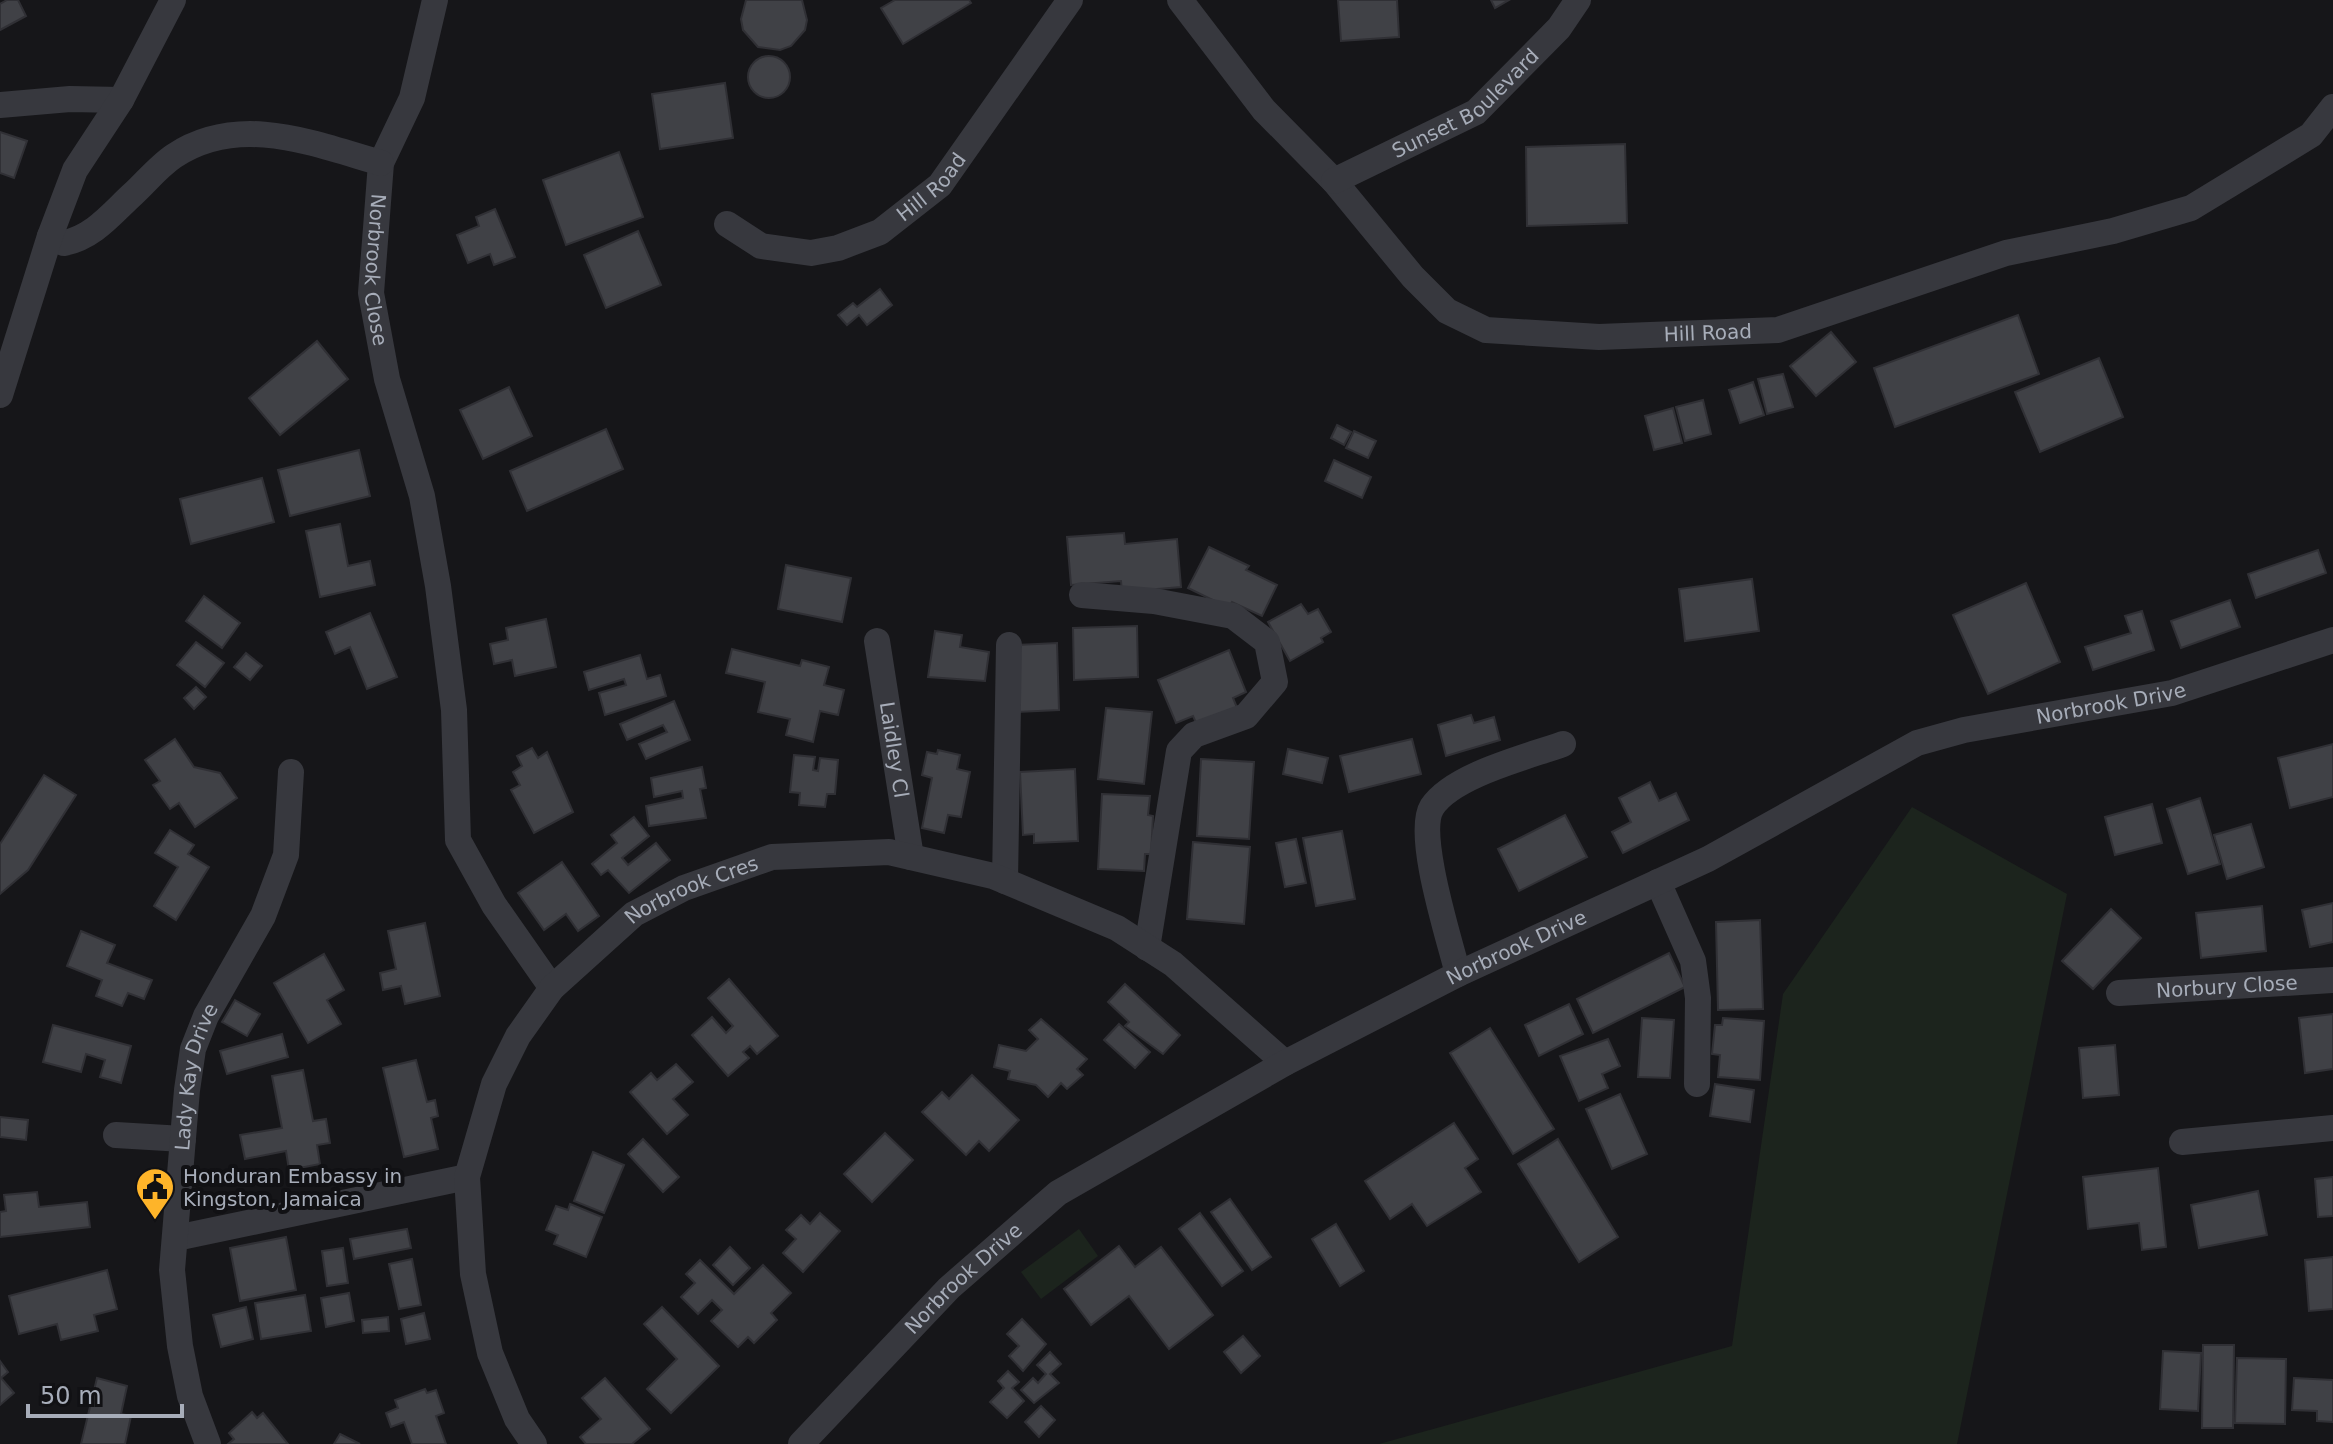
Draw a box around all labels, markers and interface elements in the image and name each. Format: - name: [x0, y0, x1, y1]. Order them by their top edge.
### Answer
- street label: Sunset Boulevard: [1388, 44, 1544, 163]
- street label: Hill Road: [892, 148, 971, 226]
- street label: Norbrook Close: [359, 193, 393, 348]
- street label: Hill Road: [1663, 319, 1752, 346]
- street label: Norbrook Drive: [2034, 677, 2189, 729]
- street label: Laidley Cl: [875, 700, 914, 800]
- street label: Norbrook Cres: [619, 851, 761, 929]
- street label: Norbrook Drive: [1442, 905, 1590, 990]
- street label: Norbury Close: [2155, 970, 2298, 1003]
- street label: Lady Kay Drive: [170, 999, 223, 1152]
- place label: Honduran Embassy in Kingston, Jamaica: [183, 1164, 402, 1211]
- public building icon: Honduran Embassy in Kingston, Jamaica: [134, 1166, 176, 1221]
- street label: Norbrook Drive: [900, 1218, 1027, 1339]
- scale bar: [28, 1368, 182, 1418]
- text: 50 m: [40, 1382, 102, 1410]

